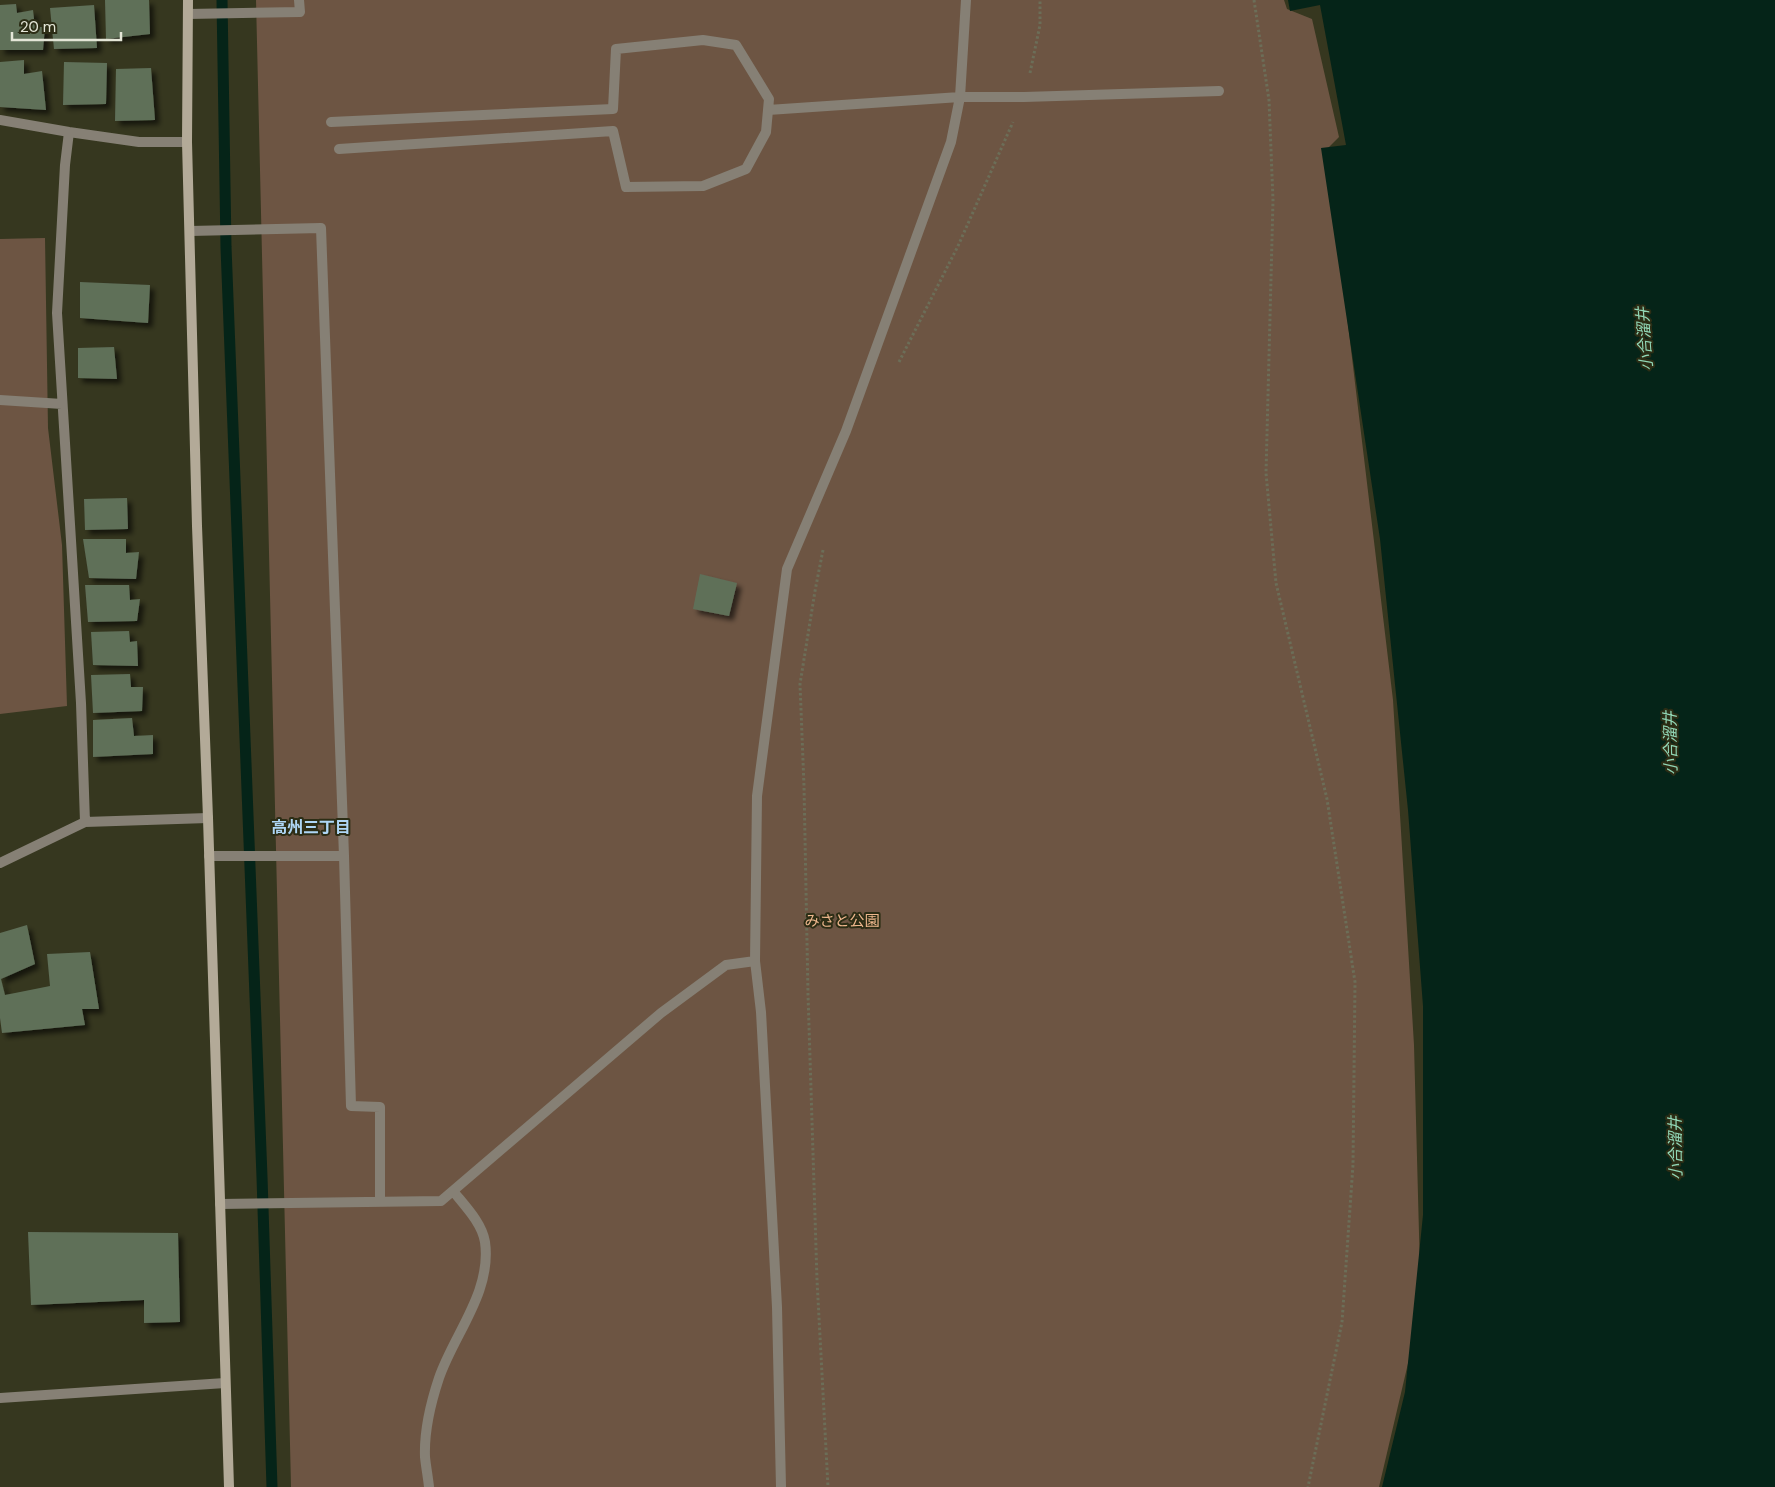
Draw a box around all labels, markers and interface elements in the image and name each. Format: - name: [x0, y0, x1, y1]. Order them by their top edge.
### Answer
- scale bar: [12, 10, 121, 42]
- text: 20 m: [20, 17, 56, 37]
- water label: 小合溜井: [1632, 304, 1657, 372]
- water label: 小合溜井: [1659, 709, 1682, 775]
- district label: 高州三丁目: [271, 817, 351, 838]
- park label: みさと公園: [804, 911, 880, 931]
- water label: 小合溜井: [1664, 1114, 1687, 1180]

